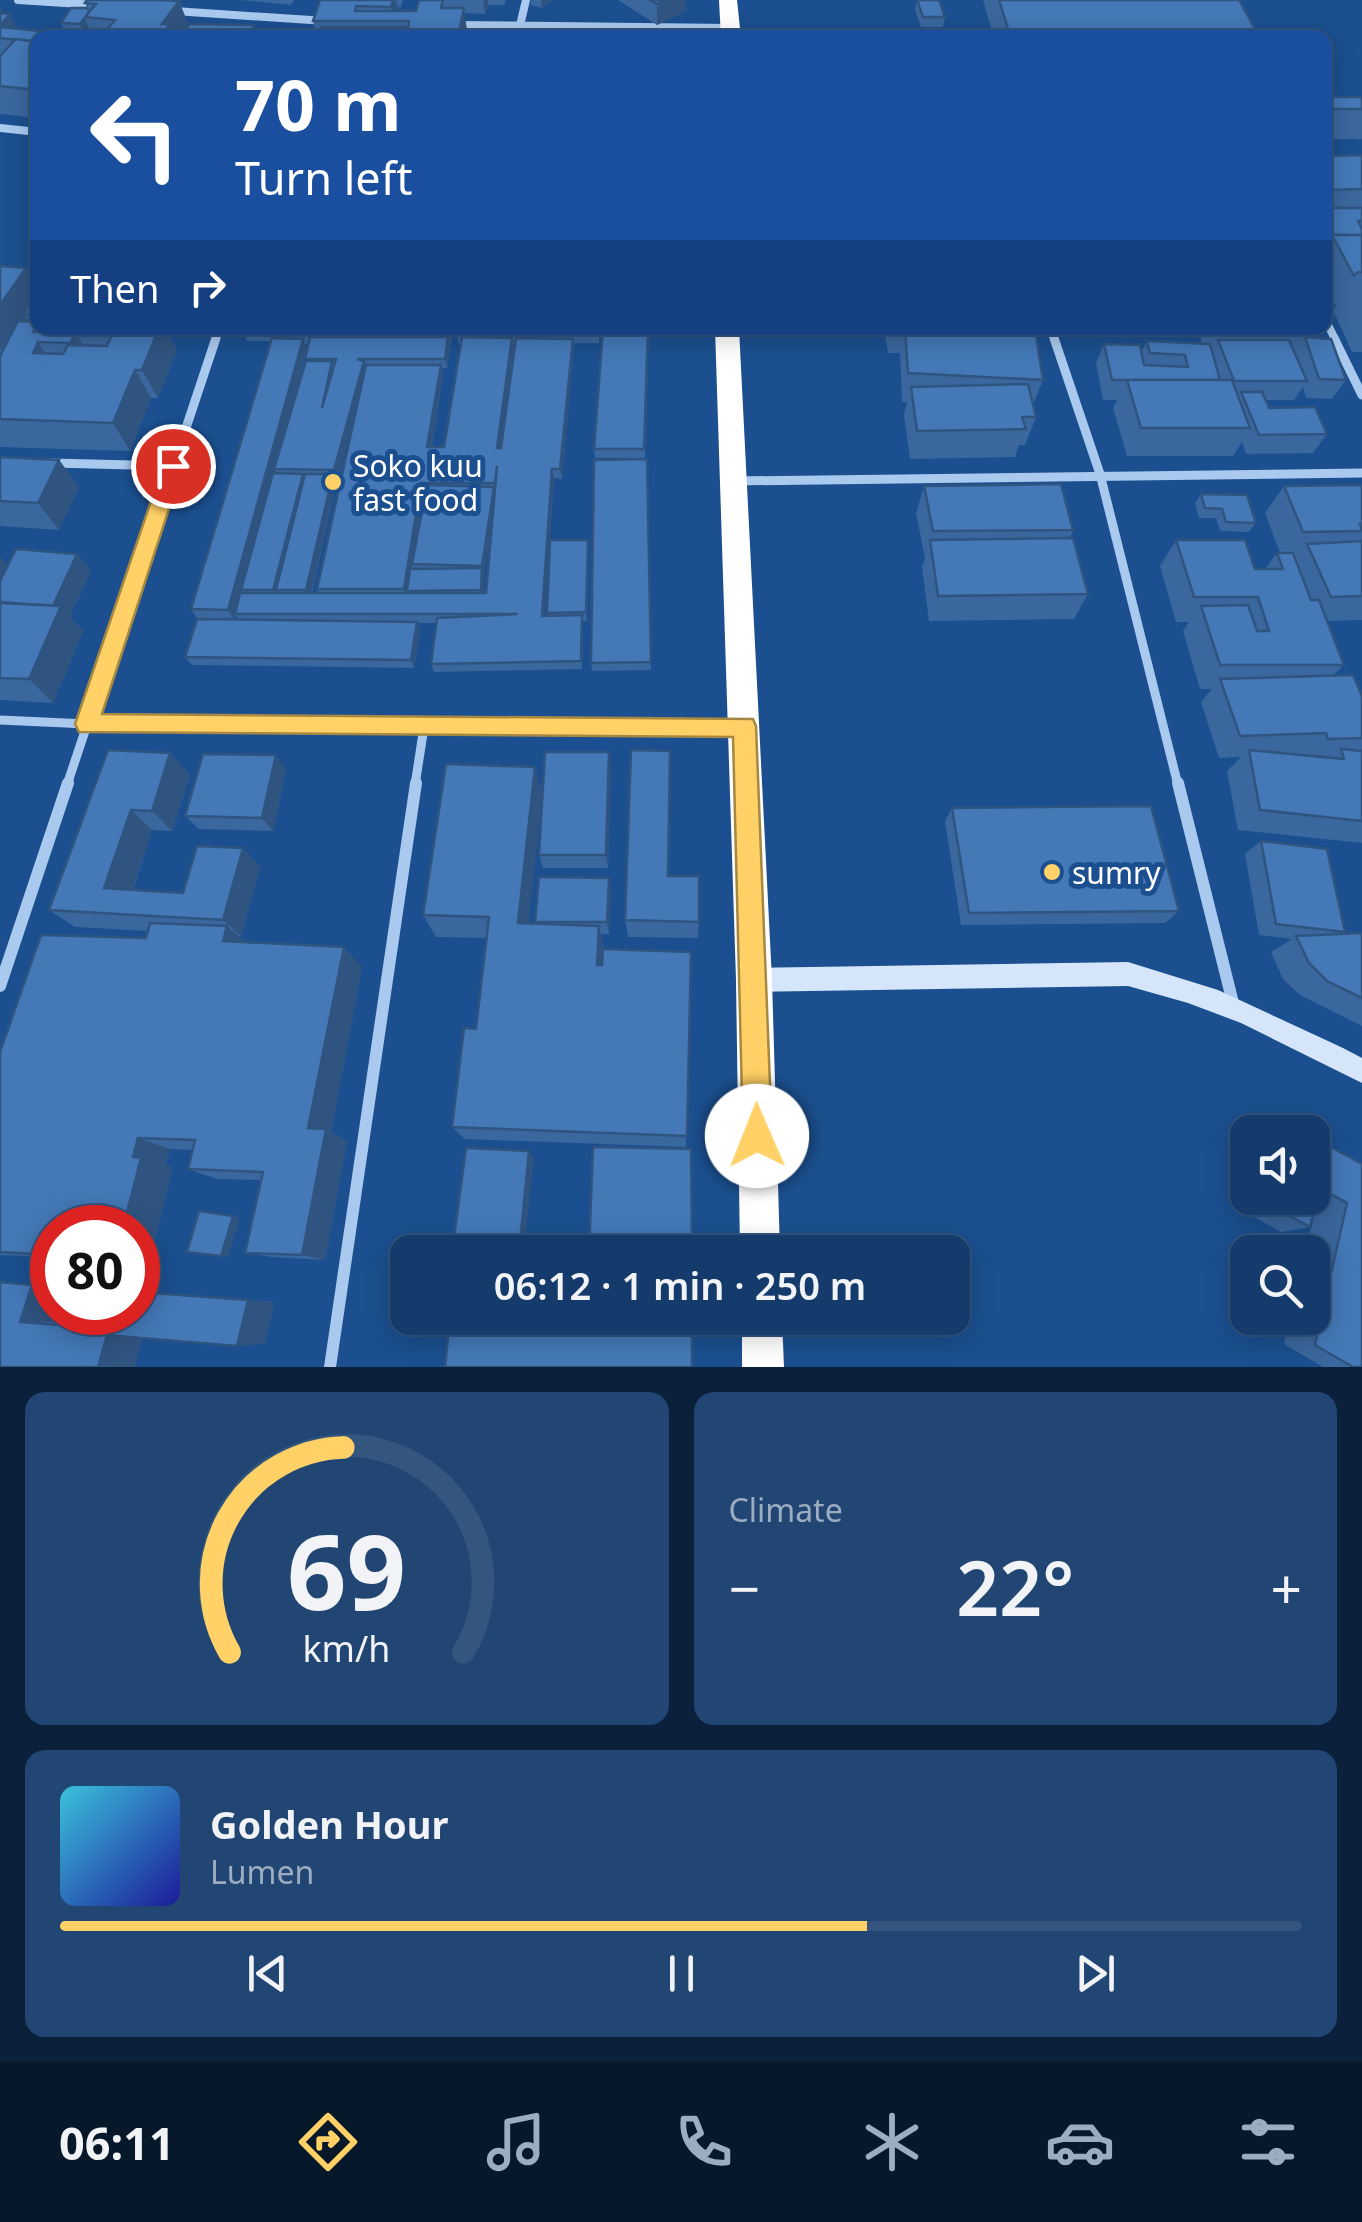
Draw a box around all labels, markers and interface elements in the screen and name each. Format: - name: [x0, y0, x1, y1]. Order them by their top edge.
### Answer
- text: 70 m: [235, 56, 402, 152]
- icon: left: [70, 70, 200, 200]
- text: Turn left: [235, 147, 412, 208]
- icon: right: [180, 260, 235, 315]
- text: Then: [70, 262, 160, 314]
- pin: [131, 424, 216, 509]
- icon: arrive: [146, 439, 201, 494]
- place label: Soko kuu fast food: [353, 445, 483, 520]
- marker: Soko kuu fast food: [322, 471, 344, 493]
- place label: sumry: [1072, 852, 1161, 893]
- marker: sumry: [1041, 861, 1063, 883]
- position arrow: [705, 1084, 809, 1188]
- map controls: [1230, 1115, 1330, 1335]
- button: sound: [1230, 1115, 1330, 1215]
- speed limit sign: 80: [30, 1205, 160, 1335]
- button: search: [1230, 1235, 1330, 1335]
- text: 06:12 · 1 min · 250 m: [494, 1259, 866, 1311]
- text: Climate: [729, 1488, 843, 1531]
- text: 69: [287, 1499, 406, 1640]
- text: 22°: [956, 1536, 1074, 1638]
- text: −: [729, 1550, 760, 1625]
- text: +: [1271, 1550, 1302, 1625]
- text: km/h: [303, 1624, 391, 1672]
- text: Golden Hour: [210, 1798, 448, 1850]
- text: Lumen: [210, 1850, 314, 1893]
- icon: previous: [240, 1946, 295, 2001]
- icon: pause: [654, 1946, 709, 2001]
- icon: next: [1068, 1946, 1123, 2001]
- icon: directions: [293, 2107, 363, 2177]
- icon: music: [481, 2107, 551, 2177]
- icon: phone: [669, 2107, 739, 2177]
- icon: climate: [857, 2107, 927, 2177]
- icon: car: [1045, 2107, 1115, 2177]
- icon: filters: [1233, 2107, 1303, 2177]
- text: 06:11: [59, 2112, 175, 2173]

